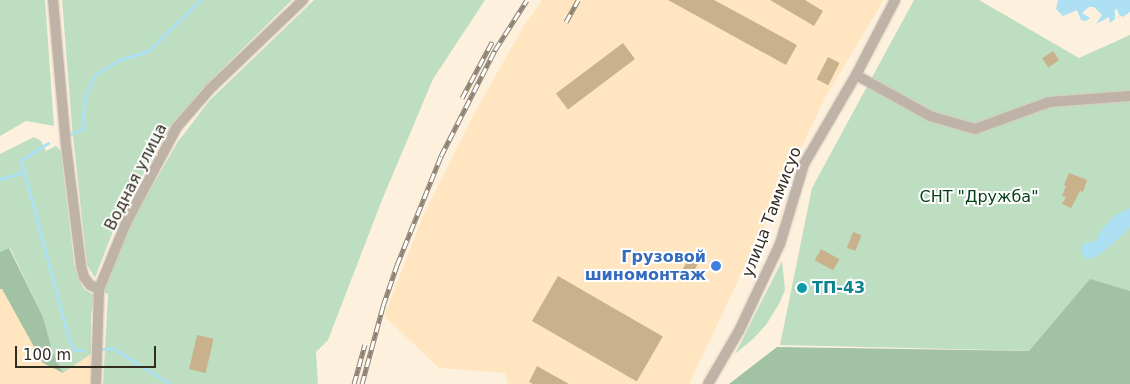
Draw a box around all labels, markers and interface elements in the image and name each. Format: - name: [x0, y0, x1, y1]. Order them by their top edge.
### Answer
- street label: Водная улица: [101, 120, 171, 234]
- street label: улица Таммисуо: [738, 144, 806, 280]
- park label: СНТ "Дружба": [920, 187, 1038, 207]
- place label: Грузовой шиномонтаж: [585, 247, 706, 285]
- marker: Грузовой шиномонтаж: [710, 260, 722, 272]
- place label: ТП-43: [812, 278, 865, 298]
- marker: ТП-43: [796, 282, 808, 294]
- scale bar: [18, 336, 159, 368]
- text: 100 m: [23, 346, 71, 364]

